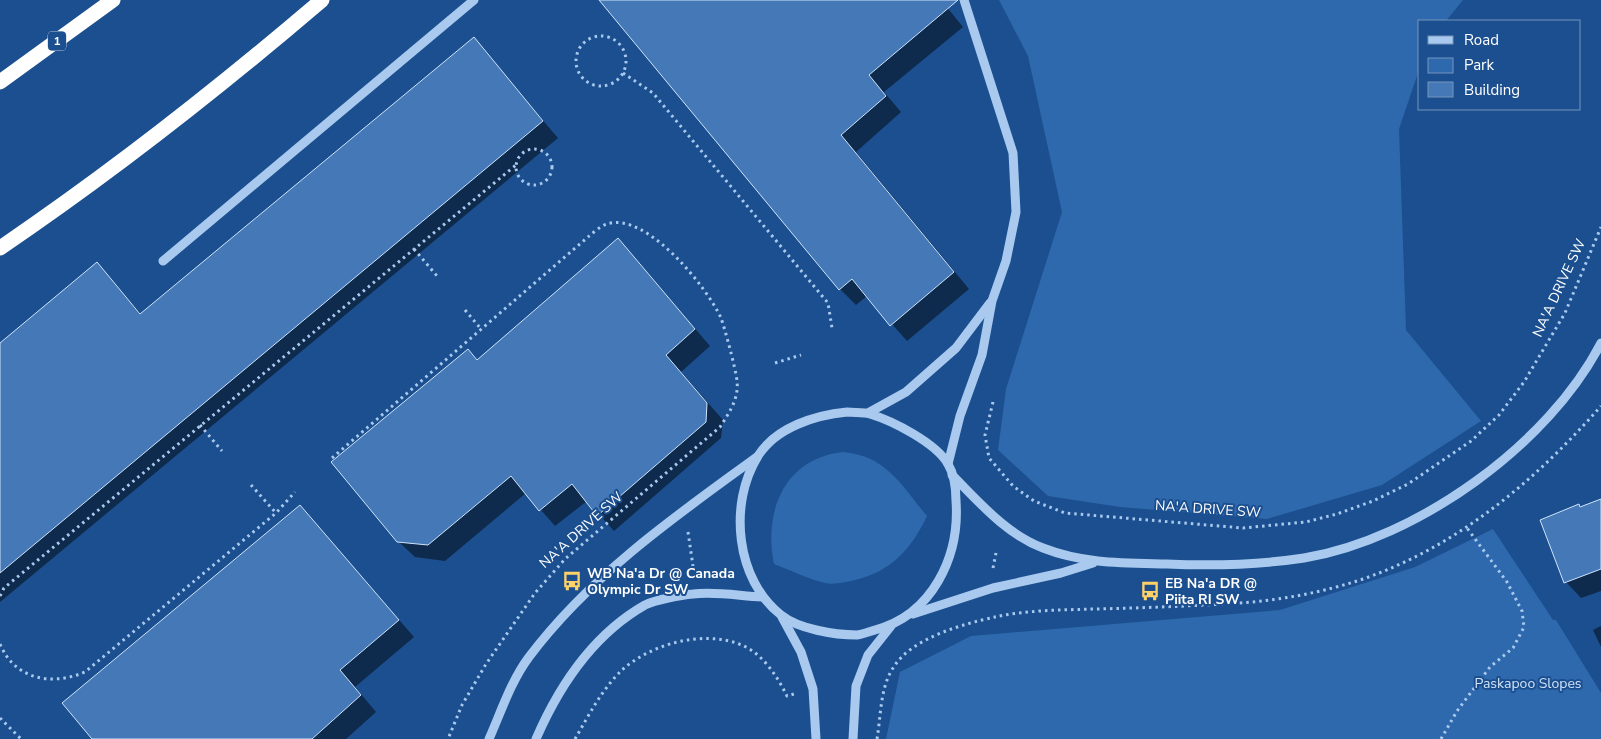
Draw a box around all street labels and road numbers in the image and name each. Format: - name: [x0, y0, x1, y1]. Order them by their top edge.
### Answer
- road number: 1: [48, 31, 66, 50]
- street label: NA'A DRIVE SW: [1528, 235, 1590, 340]
- street label: NA'A DRIVE SW: [535, 487, 627, 573]
- street label: NA'A DRIVE SW: [1154, 496, 1262, 522]

